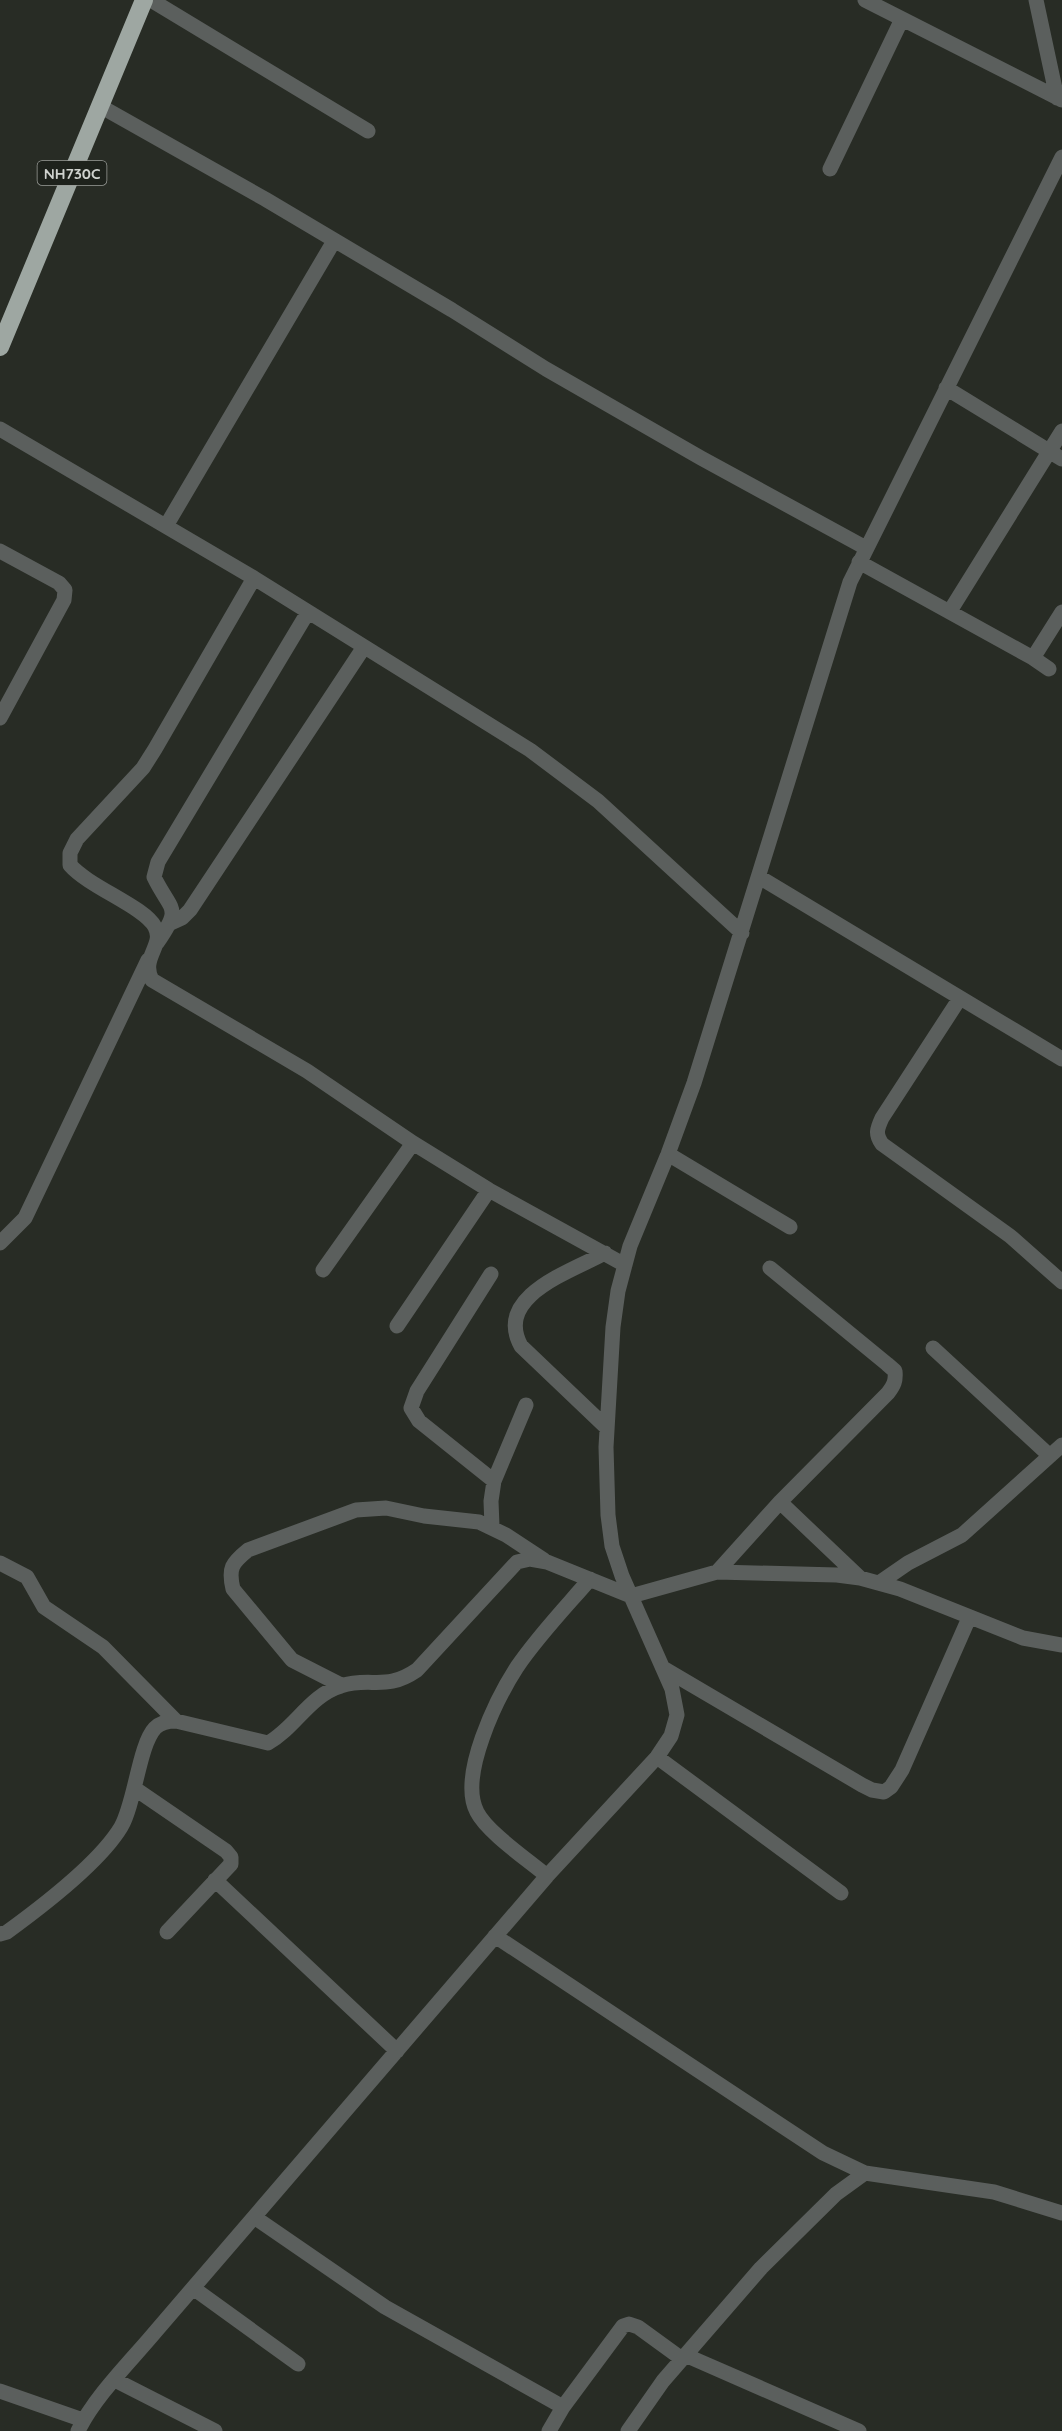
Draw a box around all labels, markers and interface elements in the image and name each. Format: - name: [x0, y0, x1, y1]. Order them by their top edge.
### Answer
- road number: NH730C: [38, 161, 106, 185]

